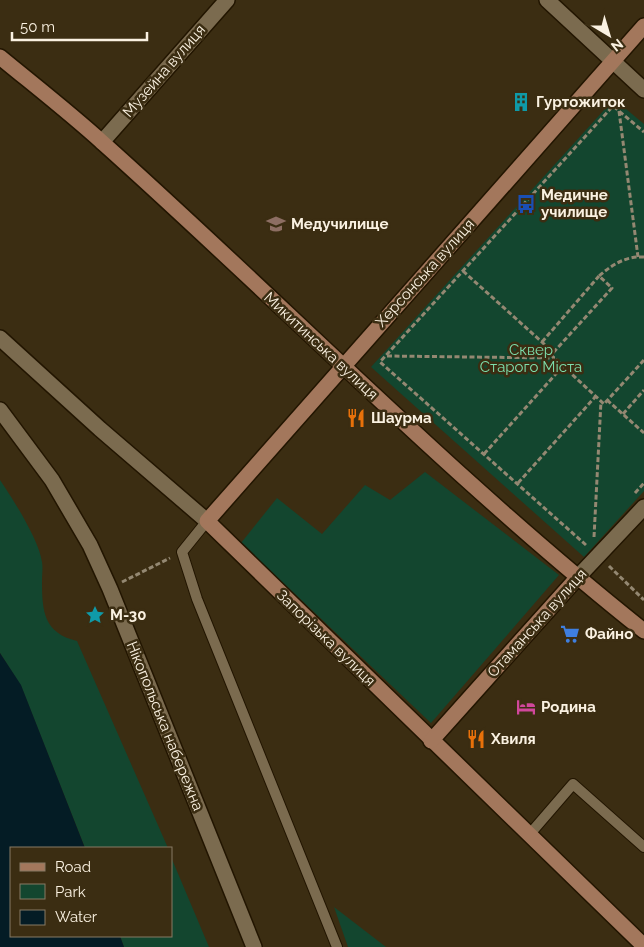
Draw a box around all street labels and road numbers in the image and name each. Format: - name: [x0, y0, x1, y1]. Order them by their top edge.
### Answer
- street label: Музейна вулиця: [119, 21, 209, 121]
- street label: Херсонська вулиця: [372, 215, 478, 331]
- street label: Микитинська вулиця: [260, 289, 382, 403]
- street label: Отаманська вулиця: [484, 565, 590, 681]
- street label: Запорізька вулиця: [273, 586, 379, 690]
- street label: Нікопольська набережна: [123, 639, 207, 813]

